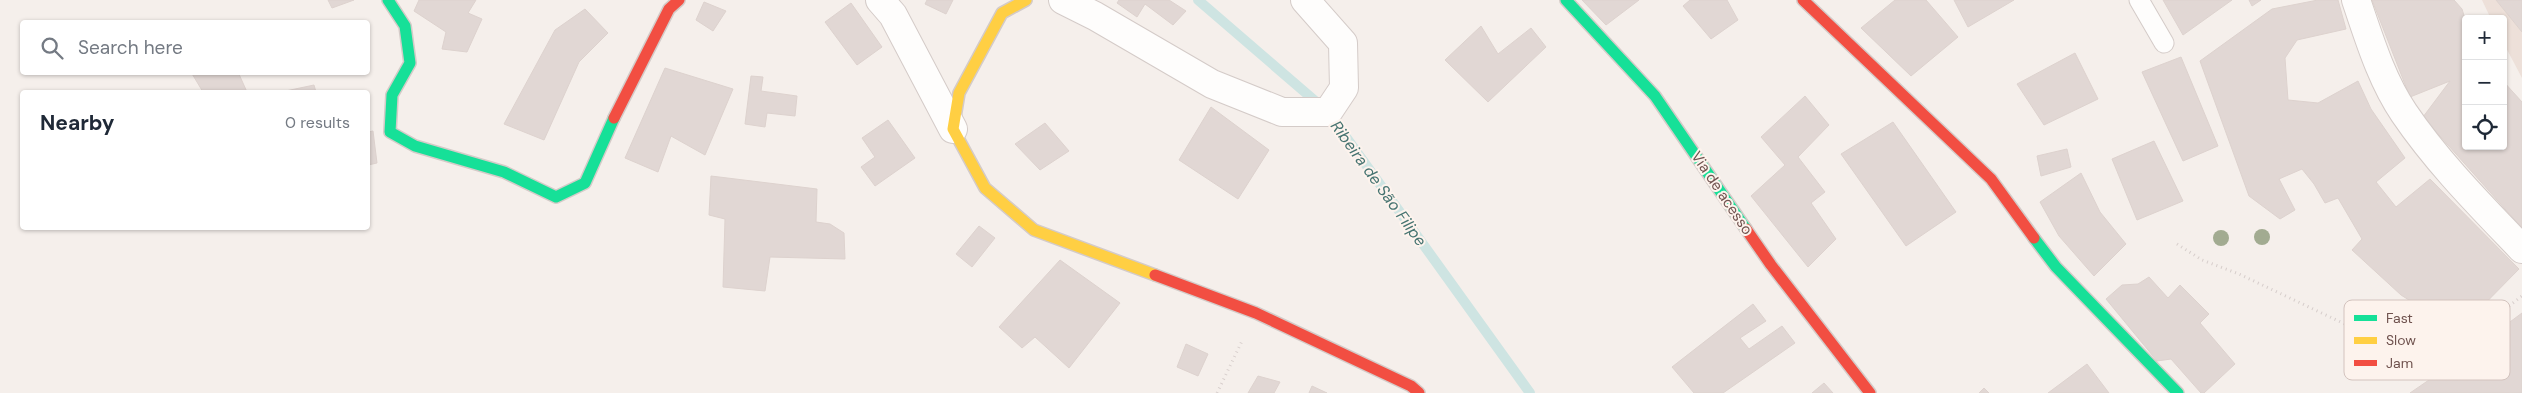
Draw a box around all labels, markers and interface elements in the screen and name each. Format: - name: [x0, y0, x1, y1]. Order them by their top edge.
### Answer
- map controls: [2462, 15, 2507, 150]
- button: +: [2462, 15, 2507, 60]
- search box: [20, 20, 370, 75]
- icon: search: [38, 34, 66, 62]
- text: Search here: [78, 35, 183, 60]
- button: −: [2462, 60, 2507, 105]
- button: locate: [2462, 105, 2507, 150]
- text: Nearby: [40, 109, 114, 137]
- text: 0 results: [285, 112, 350, 133]
- water label: Ribeira de São Filipe: [1326, 116, 1431, 250]
- street label: Via de acesso: [1687, 147, 1757, 239]
- legend: [2344, 300, 2510, 380]
- text: Fast: [2386, 309, 2413, 327]
- text: Slow: [2386, 331, 2416, 349]
- text: Jam: [2386, 354, 2413, 372]

